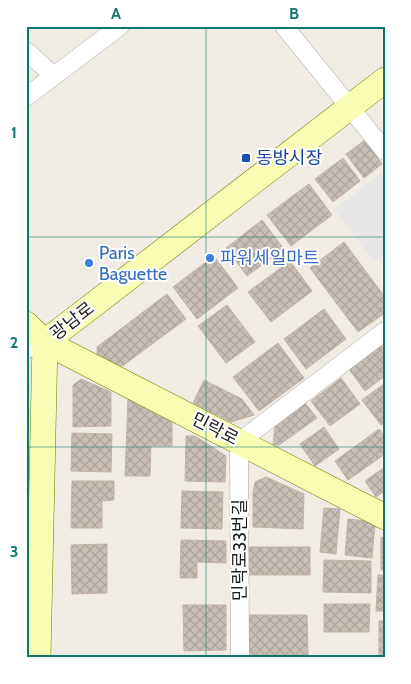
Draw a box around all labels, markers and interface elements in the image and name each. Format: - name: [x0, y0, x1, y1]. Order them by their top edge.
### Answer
- text: A: [111, 4, 121, 23]
- text: B: [289, 4, 299, 23]
- text: 1: [11, 123, 17, 142]
- place label: 동방시장: [256, 147, 322, 169]
- marker: 동방시장: [240, 152, 252, 164]
- place label: Paris Baguette: [99, 242, 167, 285]
- place label: 파워세일마트: [220, 247, 319, 269]
- marker: 파워세일마트: [204, 252, 216, 264]
- marker: Paris Baguette: [83, 257, 95, 269]
- street label: 광남로: [46, 297, 98, 345]
- text: 2: [10, 333, 18, 352]
- street label: 민락로: [188, 408, 242, 450]
- street label: 민락로33번길: [229, 499, 251, 601]
- text: 3: [10, 542, 18, 561]

